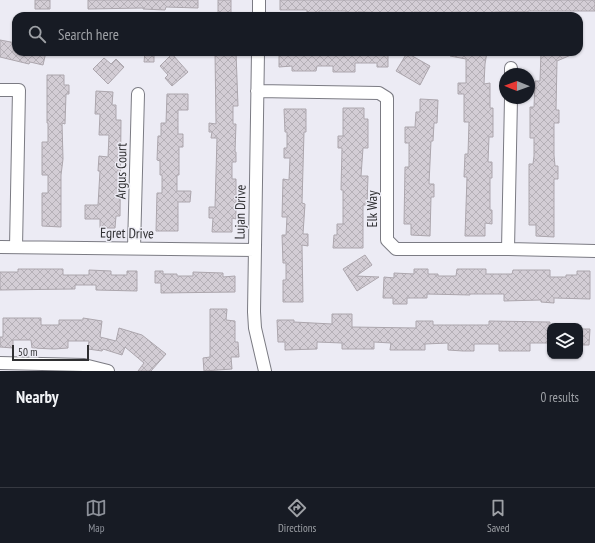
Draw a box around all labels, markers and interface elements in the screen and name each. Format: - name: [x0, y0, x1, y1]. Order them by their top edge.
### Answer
- search box: [12, 12, 583, 56]
- icon: search: [26, 23, 48, 45]
- text: Search here: [58, 25, 119, 44]
- north arrow: [499, 68, 535, 104]
- street label: Argus Court: [112, 142, 130, 199]
- street label: Lujan Drive: [231, 184, 249, 240]
- street label: Elk Way: [363, 190, 381, 227]
- street label: Egret Drive: [100, 224, 154, 242]
- map controls: [547, 323, 583, 359]
- button: layers: [547, 323, 583, 359]
- scale bar: [12, 343, 89, 362]
- text: 50 m: [18, 345, 37, 359]
- text: Nearby: [16, 386, 59, 408]
- text: 0 results: [540, 389, 579, 406]
- tab: Map: [85, 497, 107, 535]
- tab: Directions: [278, 497, 316, 535]
- tab: Saved: [487, 497, 510, 535]

